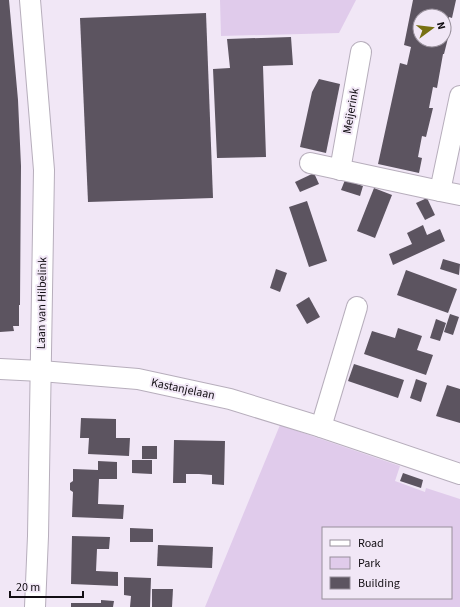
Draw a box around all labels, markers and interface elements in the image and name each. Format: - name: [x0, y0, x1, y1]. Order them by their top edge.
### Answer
- north arrow: [412, 8, 452, 48]
- text: N: [433, 20, 449, 31]
- street label: Meijerink: [339, 87, 363, 135]
- street label: Laan van Hilbelink: [33, 257, 51, 349]
- street label: Kastanjelaan: [150, 374, 216, 404]
- legend: [322, 527, 452, 599]
- text: Road: [358, 535, 384, 552]
- text: Park: [358, 555, 380, 572]
- scale bar: [10, 573, 83, 599]
- text: Building: [358, 575, 400, 592]
- text: 20 m: [16, 579, 40, 596]

